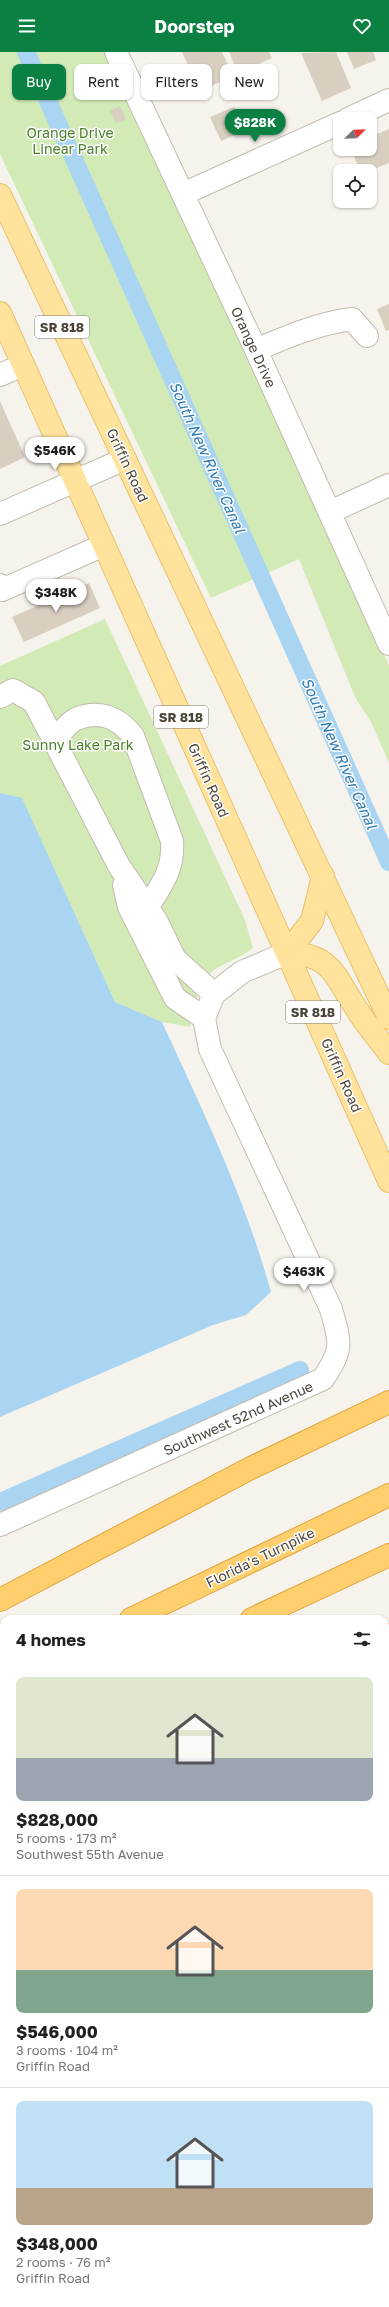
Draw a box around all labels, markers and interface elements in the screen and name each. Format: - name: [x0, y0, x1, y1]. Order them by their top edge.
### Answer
- icon: menu: [16, 15, 38, 37]
- text: Doorstep: [154, 15, 235, 37]
- icon: heart: [351, 15, 373, 37]
- chip: Buy: [12, 64, 66, 100]
- chip: Rent: [74, 64, 133, 100]
- chip: Filters: [141, 64, 212, 100]
- chip: New: [220, 64, 278, 100]
- pin: $828K: [227, 109, 283, 143]
- north arrow: [333, 112, 377, 156]
- map controls: [333, 112, 377, 208]
- text: $828K: [234, 114, 276, 130]
- park label: Orange Drive Linear Park: [26, 124, 114, 157]
- button: locate: [333, 164, 377, 208]
- street label: Orange Drive: [228, 304, 280, 390]
- road number: SR 818: [35, 316, 89, 338]
- water label: South New River Canal: [166, 378, 250, 537]
- street label: Griffin Road: [103, 425, 153, 505]
- pin: $546K: [27, 437, 83, 471]
- text: $546K: [34, 442, 76, 458]
- pin: $348K: [28, 579, 84, 613]
- text: $348K: [35, 584, 77, 600]
- water label: South New River Canal: [298, 674, 382, 833]
- road number: SR 818: [154, 706, 208, 728]
- park label: Sunny Lake Park: [22, 736, 134, 753]
- street label: Griffin Road: [185, 740, 233, 820]
- road number: SR 818: [286, 1001, 340, 1023]
- street label: Griffin Road: [318, 1035, 366, 1115]
- pin: $463K: [276, 1258, 332, 1292]
- text: $463K: [283, 1263, 325, 1279]
- street label: Southwest 52nd Avenue: [160, 1377, 316, 1459]
- street label: Florida's Turnpike: [203, 1523, 317, 1591]
- icon: filters: [351, 1628, 373, 1650]
- text: 4 homes: [16, 1629, 86, 1650]
- icon: home: [159, 1703, 231, 1775]
- text: $828,000: [16, 1809, 98, 1830]
- text: 5 rooms · 173 m²: [16, 1830, 116, 1846]
- text: Southwest 55th Avenue: [16, 1846, 164, 1862]
- icon: home: [159, 1915, 231, 1987]
- text: $546,000: [16, 2021, 98, 2042]
- text: 3 rooms · 104 m²: [16, 2042, 118, 2058]
- text: Griffin Road: [16, 2058, 90, 2074]
- icon: home: [159, 2127, 231, 2199]
- text: $348,000: [16, 2233, 98, 2254]
- text: 2 rooms · 76 m²: [16, 2254, 110, 2270]
- text: Griffin Road: [16, 2270, 90, 2286]

